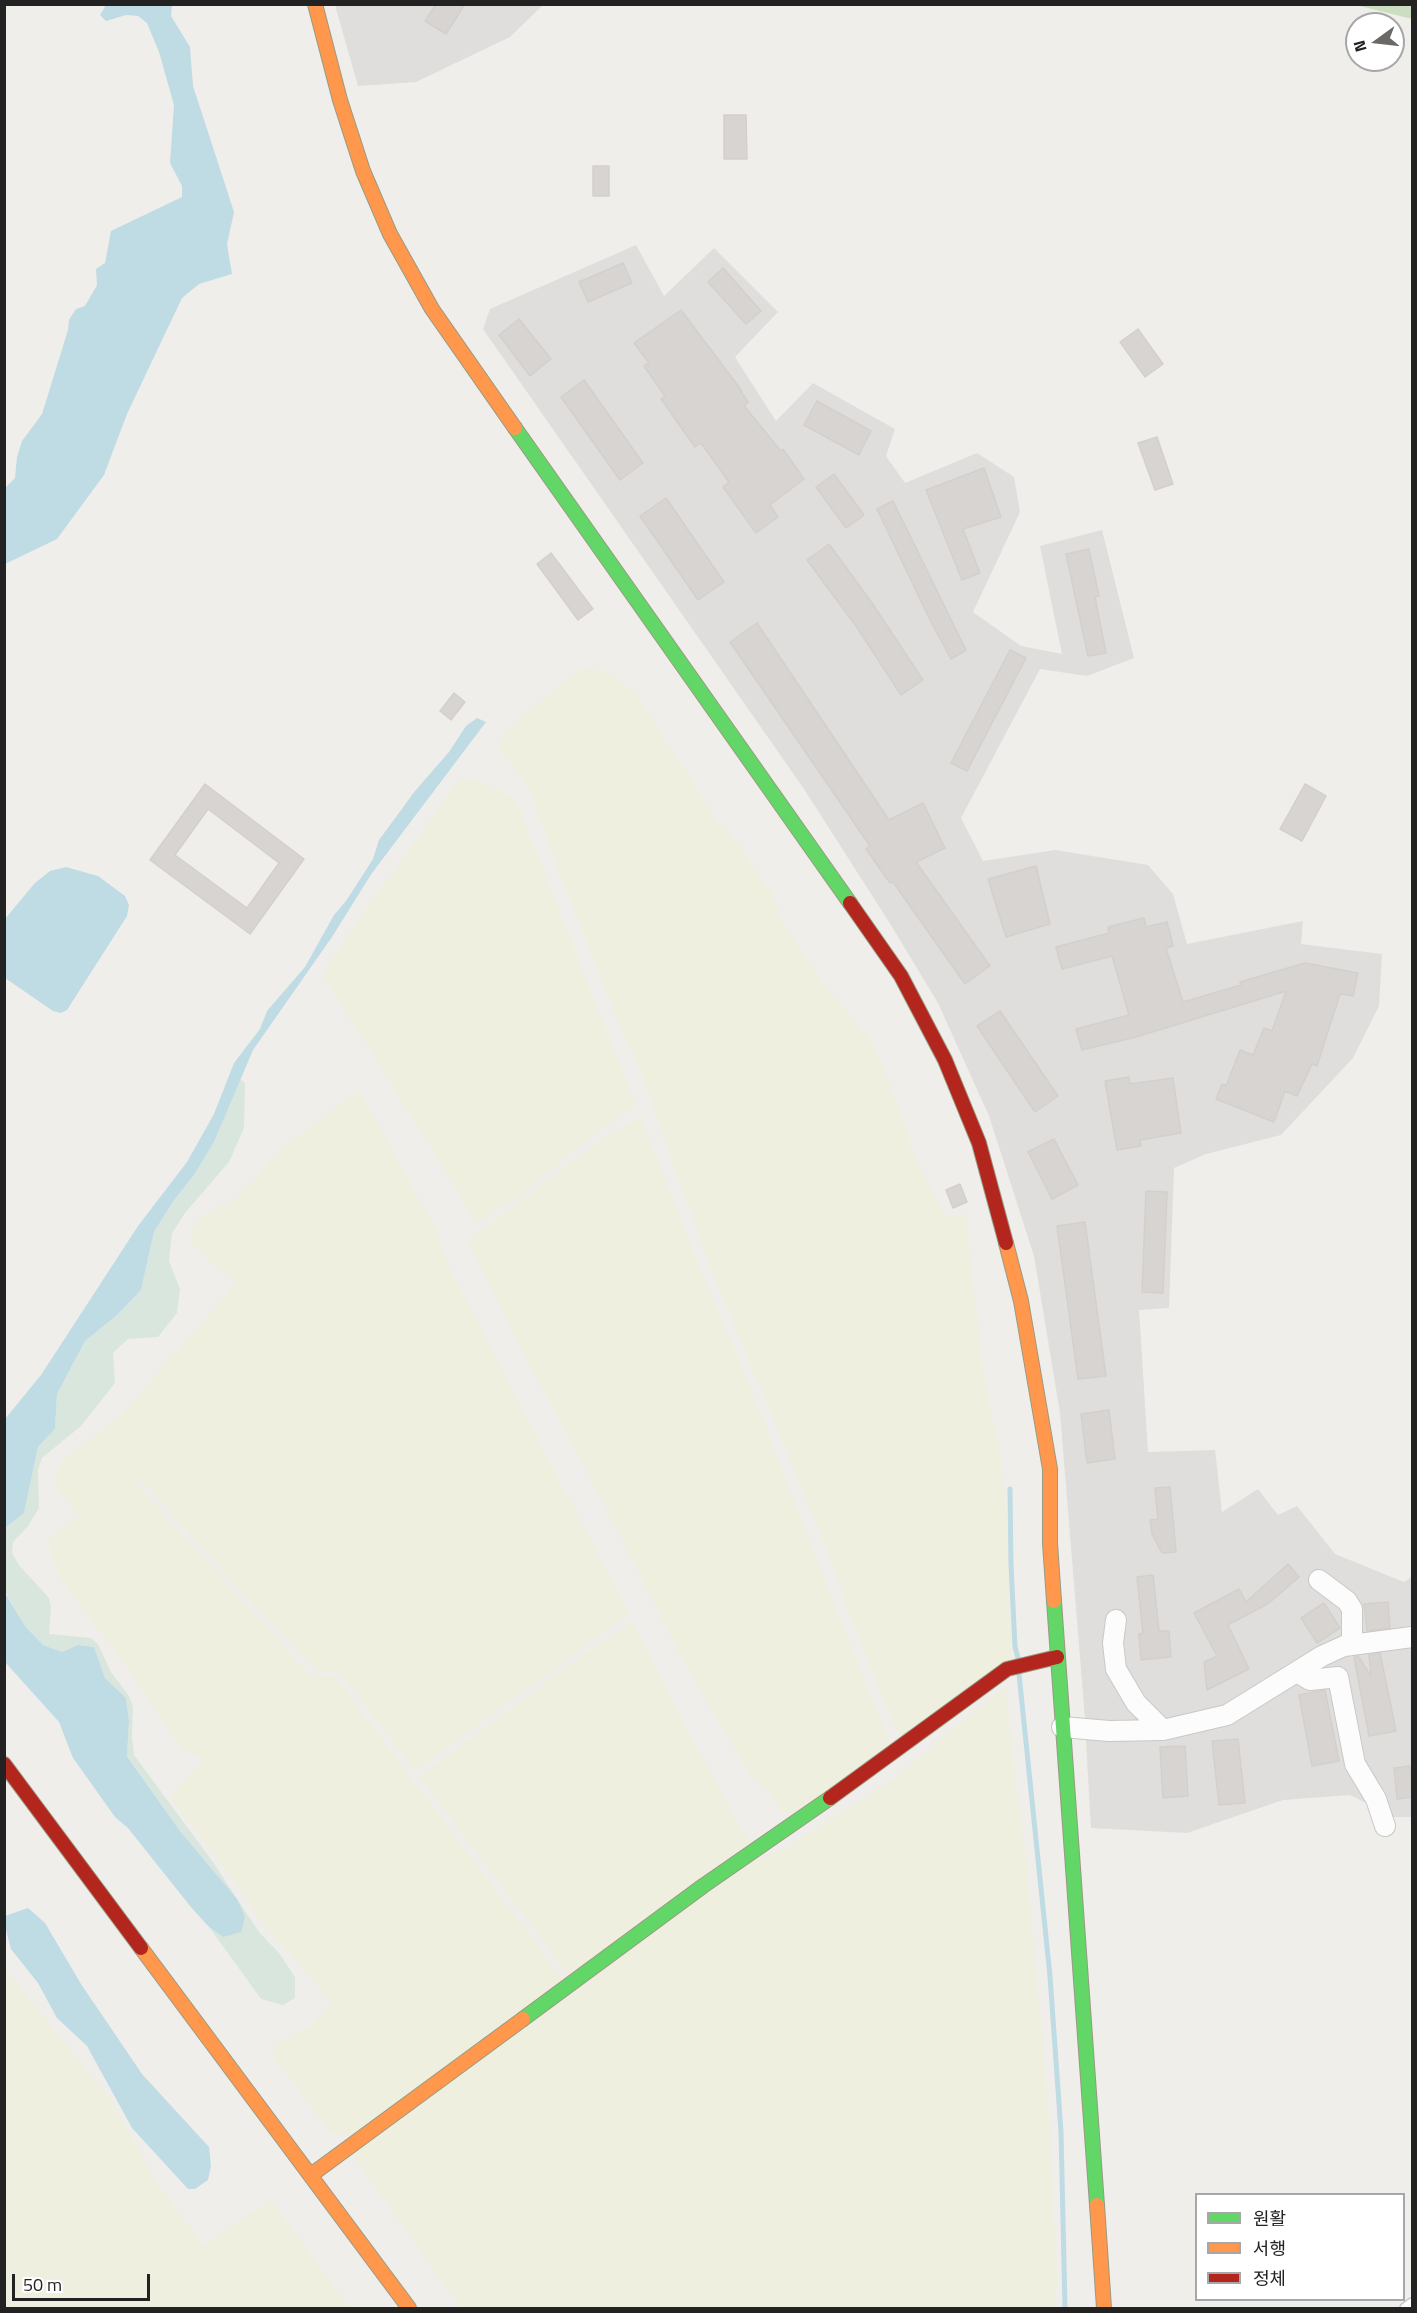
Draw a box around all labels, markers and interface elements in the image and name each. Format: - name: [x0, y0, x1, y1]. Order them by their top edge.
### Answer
- north arrow: [1345, 12, 1405, 72]
- text: N: [1347, 38, 1373, 55]
- legend: [1195, 2193, 1405, 2301]
- text: 원활: [1253, 2205, 1286, 2232]
- text: 서행: [1253, 2235, 1286, 2262]
- scale bar: [15, 2262, 153, 2300]
- text: 정체: [1253, 2265, 1286, 2292]
- text: 50 m: [23, 2271, 62, 2298]

